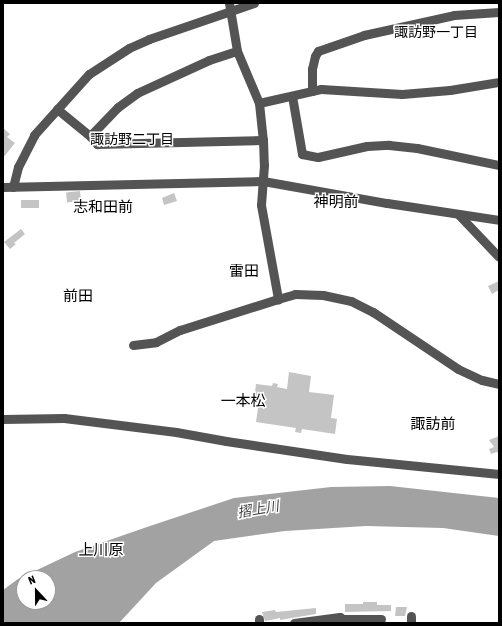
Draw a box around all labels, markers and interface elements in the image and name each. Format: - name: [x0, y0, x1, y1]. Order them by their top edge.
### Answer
- district label: 諏訪野一丁目: [394, 24, 478, 40]
- district label: 諏訪野二丁目: [90, 131, 174, 147]
- district label: 神明前: [314, 193, 358, 211]
- district label: 志和田前: [73, 198, 133, 216]
- district label: 雷田: [229, 262, 259, 280]
- district label: 前田: [63, 287, 93, 305]
- district label: 一本松: [221, 392, 265, 410]
- district label: 諏訪前: [411, 415, 455, 433]
- water label: 摺上川: [236, 497, 280, 521]
- district label: 上川原: [79, 541, 123, 559]
- north arrow: [16, 570, 56, 610]
- text: N: [27, 573, 37, 587]

